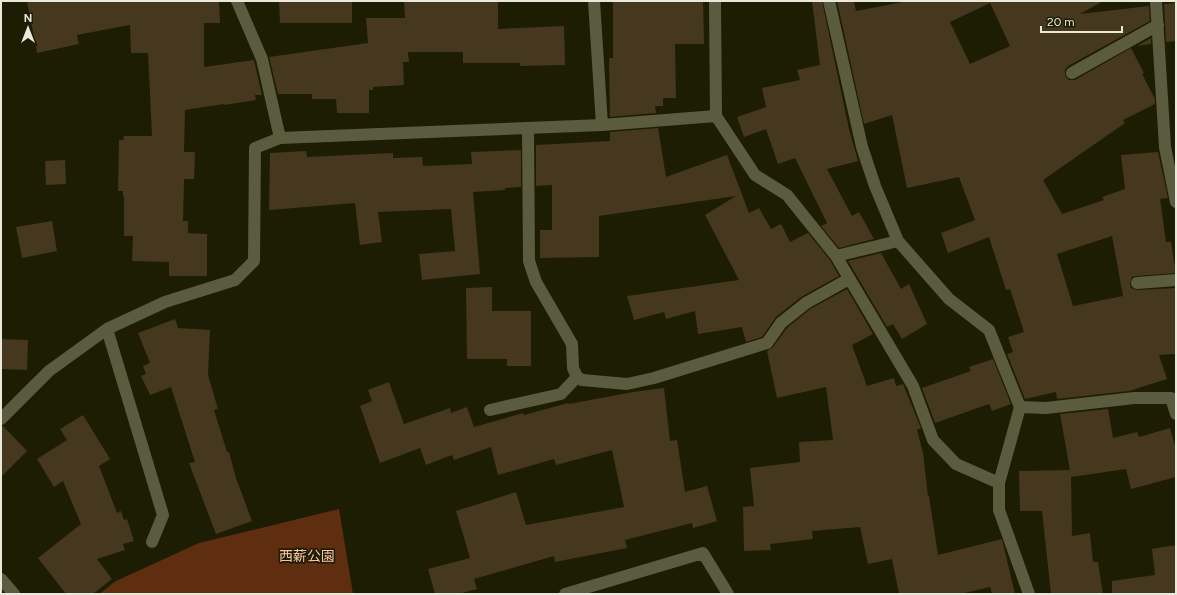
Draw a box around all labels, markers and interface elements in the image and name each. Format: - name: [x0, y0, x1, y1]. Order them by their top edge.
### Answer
- north arrow: [8, 8, 48, 48]
- scale bar: [1041, 8, 1122, 34]
- text: N: [24, 12, 32, 25]
- text: 20 m: [1047, 15, 1075, 29]
- park label: 西薪公園: [279, 548, 335, 565]

